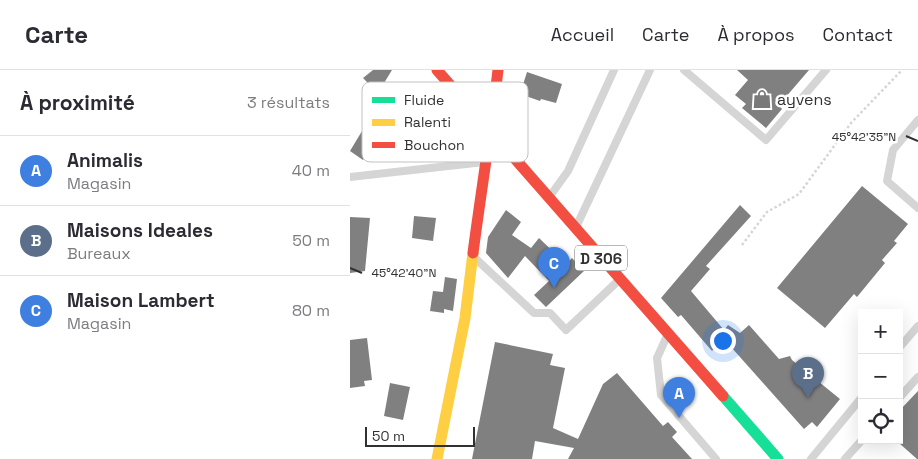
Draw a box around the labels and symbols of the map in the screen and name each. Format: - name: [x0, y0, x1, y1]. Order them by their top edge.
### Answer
- legend: [362, 82, 528, 162]
- shop icon: ayvens: [751, 88, 773, 110]
- place label: ayvens: [777, 89, 832, 110]
- text: Fluide: [404, 91, 444, 109]
- text: Ralenti: [404, 113, 451, 131]
- text: 45°42'35"N: [832, 129, 896, 145]
- text: Bouchon: [404, 136, 465, 154]
- road number: D 306: [575, 246, 627, 270]
- pin: C: [538, 247, 570, 288]
- text: 45°42'40"N: [372, 265, 436, 281]
- your location: [710, 328, 736, 354]
- pin: B: [792, 357, 824, 398]
- pin: A: [663, 377, 695, 418]
- scale bar: [365, 424, 475, 447]

